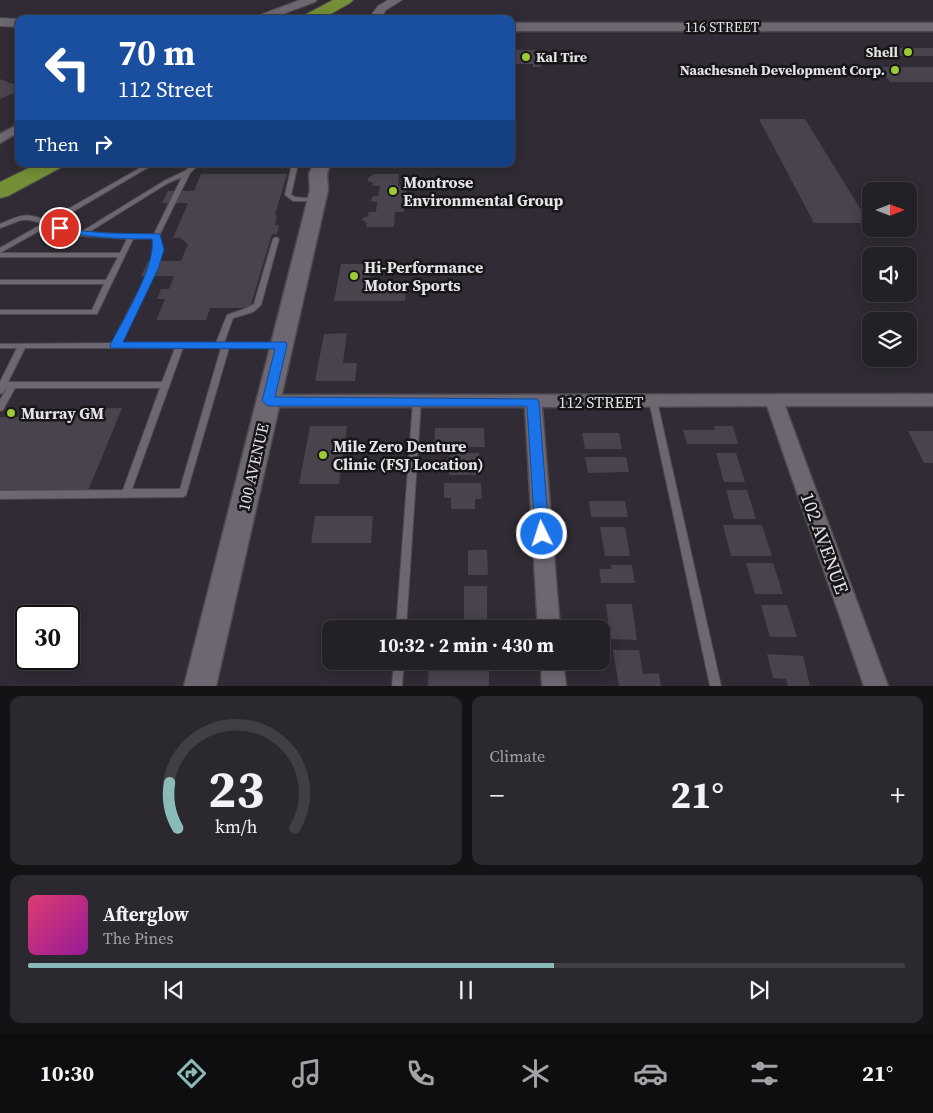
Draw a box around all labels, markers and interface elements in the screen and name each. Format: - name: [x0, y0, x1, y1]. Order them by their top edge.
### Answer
- street label: 116 STREET: [685, 17, 760, 37]
- text: 70 m: [118, 29, 195, 77]
- icon: left: [35, 35, 100, 100]
- place label: Shell: [866, 42, 898, 62]
- marker: Shell: [902, 46, 914, 58]
- place label: Kal Tire: [536, 47, 587, 67]
- marker: Kal Tire: [520, 51, 532, 63]
- place label: Naachesneh Development Corp.: [680, 60, 885, 80]
- marker: Naachesneh Development Corp.: [889, 64, 901, 76]
- text: 112 Street: [118, 74, 213, 104]
- icon: right: [89, 130, 117, 158]
- text: Then: [35, 131, 79, 157]
- place label: Montrose Environmental Group: [403, 171, 563, 211]
- north arrow: [862, 182, 918, 238]
- map controls: [862, 182, 917, 367]
- marker: Montrose Environmental Group: [387, 185, 399, 197]
- pin: [39, 207, 81, 249]
- icon: arrive: [46, 214, 74, 242]
- button: sound: [862, 247, 917, 302]
- place label: Hi-Performance Motor Sports: [364, 256, 483, 296]
- marker: Hi-Performance Motor Sports: [348, 270, 360, 282]
- button: layers: [862, 312, 917, 367]
- street label: 112 STREET: [559, 391, 644, 413]
- place label: Murray GM: [21, 402, 104, 424]
- marker: Murray GM: [5, 407, 17, 419]
- street label: 100 AVENUE: [232, 421, 274, 513]
- place label: Mile Zero Denture Clinic (FSJ Location): [333, 435, 484, 475]
- marker: Mile Zero Denture Clinic (FSJ Location): [317, 449, 329, 461]
- street label: 102 AVENUE: [795, 489, 855, 597]
- position arrow: [515, 507, 567, 559]
- speed limit sign: 30: [15, 605, 80, 670]
- text: 10:32 · 2 min · 430 m: [378, 632, 554, 658]
- text: Climate: [490, 745, 545, 767]
- text: 23: [208, 753, 264, 824]
- text: 21°: [670, 769, 724, 821]
- text: −: [490, 776, 504, 814]
- text: +: [890, 776, 905, 814]
- text: km/h: [214, 814, 257, 839]
- text: Afterglow: [103, 901, 189, 927]
- text: The Pines: [103, 927, 173, 949]
- icon: previous: [160, 976, 188, 1004]
- icon: pause: [452, 976, 480, 1004]
- icon: next: [745, 976, 773, 1004]
- icon: directions: [174, 1056, 209, 1091]
- icon: music: [289, 1056, 324, 1091]
- icon: phone: [403, 1056, 438, 1091]
- icon: climate: [518, 1056, 553, 1091]
- icon: car: [633, 1056, 668, 1091]
- icon: filters: [747, 1056, 782, 1091]
- text: 10:30: [40, 1058, 94, 1088]
- text: 21°: [862, 1058, 893, 1088]

